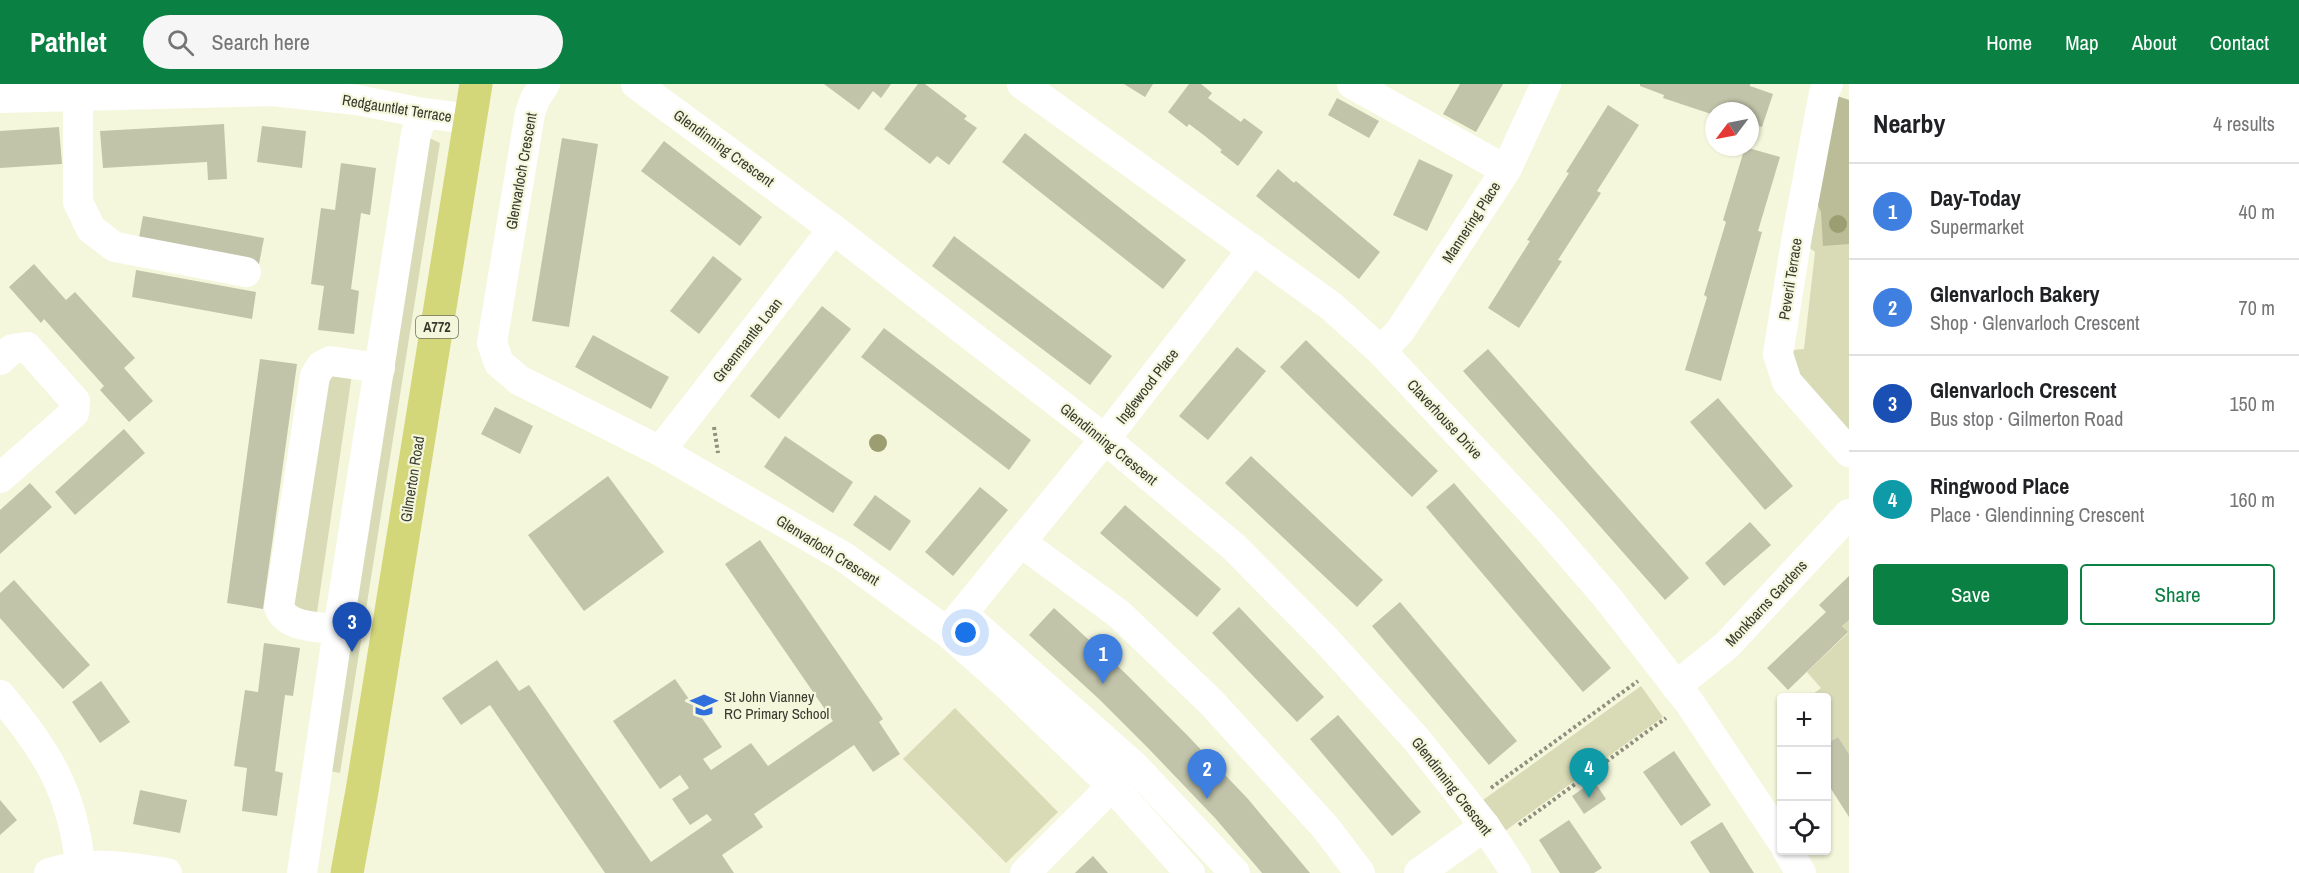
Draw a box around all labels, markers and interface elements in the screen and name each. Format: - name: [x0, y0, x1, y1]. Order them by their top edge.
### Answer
- search box: [143, 15, 563, 69]
- text: Pathlet: [30, 23, 107, 61]
- icon: search: [164, 26, 197, 59]
- text: Search here: [212, 27, 310, 57]
- text: Home: [1986, 28, 2032, 57]
- text: Map: [2065, 28, 2099, 57]
- text: About: [2132, 28, 2177, 57]
- text: Contact: [2210, 28, 2269, 57]
- street label: Redgauntlet Terrace: [341, 89, 453, 127]
- north arrow: [1705, 102, 1759, 156]
- street label: Glendinning Crescent: [669, 104, 779, 192]
- text: Nearby: [1873, 106, 1945, 141]
- street label: Glenvarloch Crescent: [500, 110, 542, 231]
- text: 4 results: [2213, 110, 2275, 137]
- street label: Mannering Place: [1437, 177, 1505, 267]
- text: Day-Today: [1930, 183, 2021, 213]
- text: 1: [1888, 198, 1897, 225]
- text: 40 m: [2239, 198, 2275, 225]
- text: Supermarket: [1930, 213, 2024, 240]
- street label: Peveril Terrace: [1773, 236, 1807, 321]
- text: Glenvarloch Bakery: [1930, 279, 2099, 309]
- street label: Greenmantle Loan: [707, 293, 787, 387]
- text: 2: [1888, 294, 1897, 321]
- text: 70 m: [2239, 294, 2275, 321]
- text: Shop · Glenvarloch Crescent: [1930, 309, 2140, 336]
- road number: A772: [416, 316, 458, 338]
- street label: Inglewood Place: [1111, 344, 1183, 428]
- street label: Claverhouse Drive: [1403, 375, 1488, 464]
- text: Glenvarloch Crescent: [1930, 375, 2117, 405]
- text: 3: [1888, 390, 1897, 417]
- text: 150 m: [2229, 390, 2275, 417]
- street label: Glendinning Crescent: [1056, 398, 1163, 490]
- text: Bus stop · Gilmerton Road: [1930, 405, 2123, 432]
- street label: Gilmerton Road: [395, 434, 429, 524]
- text: Ringwood Place: [1930, 471, 2069, 501]
- text: 4: [1888, 486, 1897, 513]
- text: 160 m: [2229, 486, 2275, 513]
- text: Place · Glendinning Crescent: [1930, 501, 2144, 528]
- street label: Glenvarloch Crescent: [772, 510, 884, 591]
- street label: Monkbarns Gardens: [1720, 555, 1812, 651]
- button: Save: [1873, 564, 2068, 625]
- button: Share: [2080, 564, 2275, 625]
- pin: 3: [332, 602, 372, 652]
- your location: [951, 618, 980, 647]
- pin: 1: [1084, 634, 1122, 684]
- place label: St John Vianney RC Primary School: [724, 686, 829, 724]
- school or university icon: St John Vianney RC Primary School: [689, 690, 719, 720]
- map controls: [1777, 693, 1831, 855]
- button: +: [1777, 693, 1831, 747]
- street label: Glendinning Crescent: [1407, 732, 1497, 840]
- button: −: [1777, 747, 1831, 801]
- pin: 4: [1570, 748, 1608, 798]
- pin: 2: [1188, 750, 1226, 799]
- button: locate: [1777, 801, 1831, 855]

